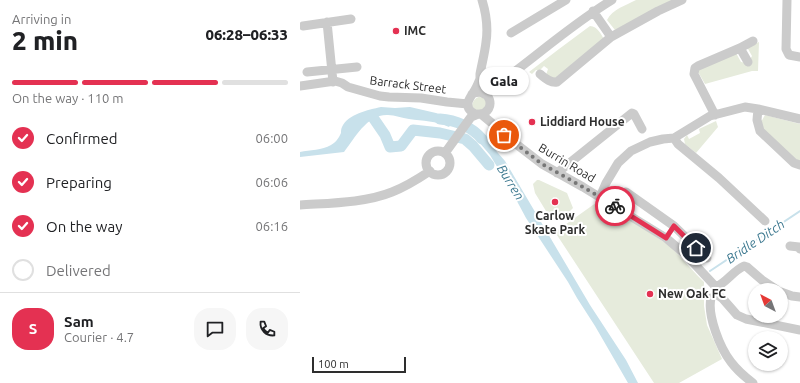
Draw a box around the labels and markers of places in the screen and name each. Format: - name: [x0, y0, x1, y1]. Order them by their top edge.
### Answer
- place label: IMC: [404, 24, 426, 37]
- marker: IMC: [391, 26, 401, 36]
- callout: Gala: [479, 67, 529, 95]
- place label: Liddiard House: [540, 115, 625, 128]
- marker: Liddiard House: [527, 117, 537, 127]
- pin: [487, 118, 521, 152]
- marker: Carlow Skate Park: [550, 197, 560, 207]
- place label: Carlow Skate Park: [525, 209, 585, 236]
- pin: [679, 231, 713, 265]
- place label: New Oak FC: [658, 287, 726, 300]
- marker: New Oak FC: [645, 289, 655, 299]

